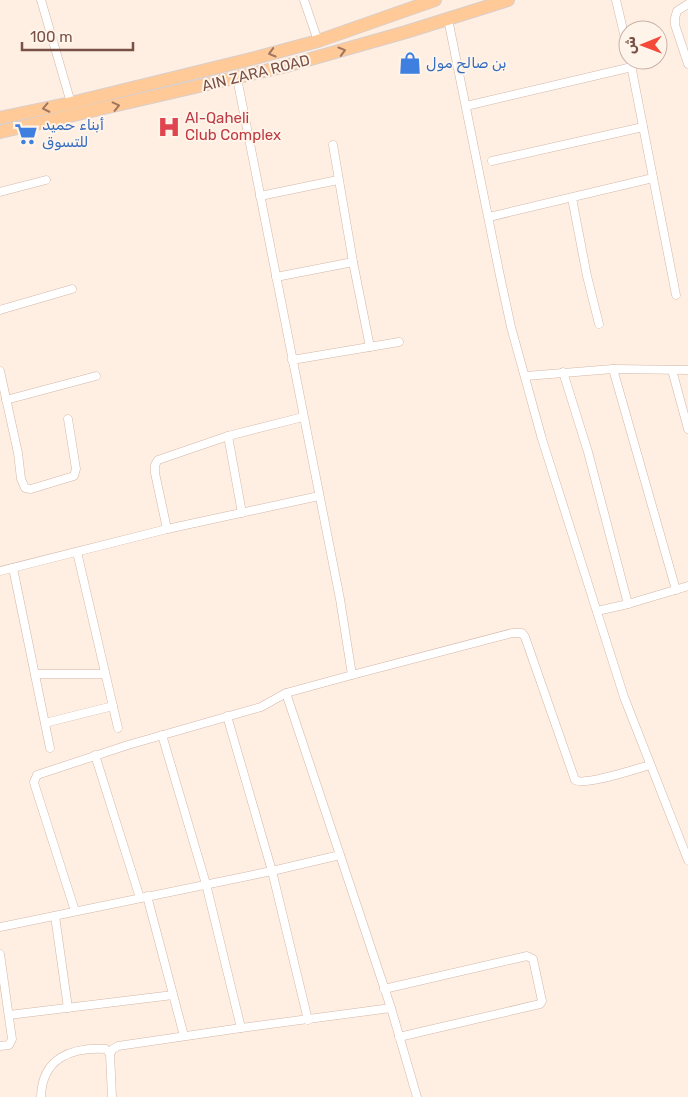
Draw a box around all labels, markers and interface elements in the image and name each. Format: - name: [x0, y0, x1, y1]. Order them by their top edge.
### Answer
- scale bar: [22, 20, 134, 52]
- north arrow: [618, 20, 668, 70]
- text: 100 m: [30, 28, 72, 46]
- text: ش: [622, 36, 639, 54]
- one-way arrow: [337, 46, 346, 57]
- one-way arrow: [269, 48, 277, 58]
- shop icon: بن صالح مول: [397, 50, 423, 76]
- street label: AIN ZARA ROAD: [200, 51, 312, 95]
- place label: بن صالح مول: [426, 54, 506, 74]
- one-way arrow: [111, 101, 120, 112]
- one-way arrow: [42, 103, 51, 113]
- place label: Al-Qaheli Club Complex: [185, 109, 281, 144]
- hospital icon: Al-Qaheli Club Complex: [156, 114, 182, 140]
- place label: أبناء حميد للتسوق: [42, 116, 104, 151]
- supermarket icon: أبناء حميد للتسوق: [13, 121, 39, 147]

